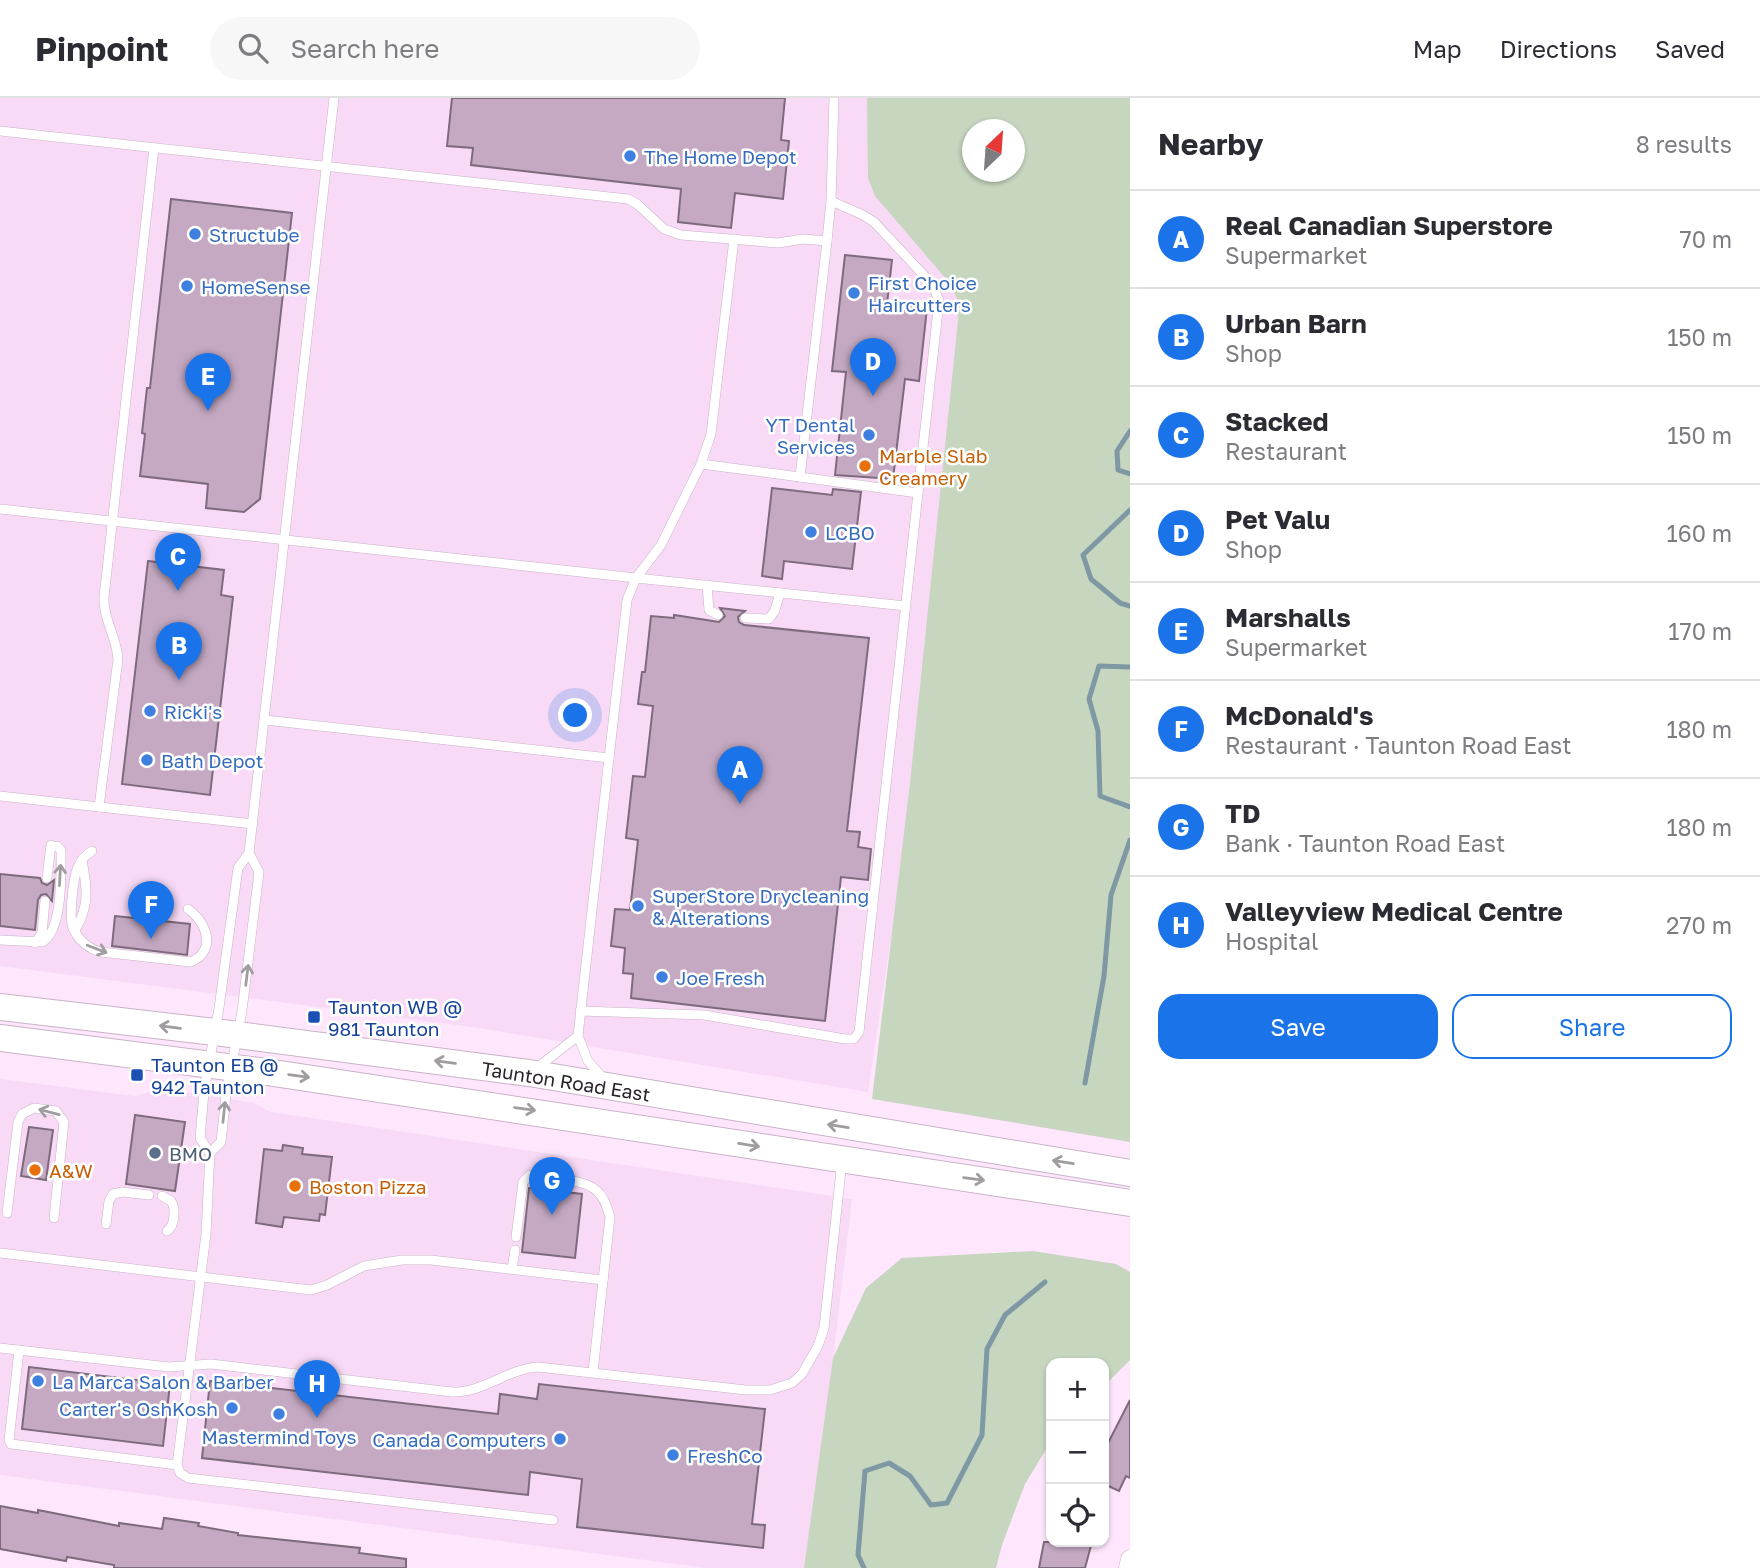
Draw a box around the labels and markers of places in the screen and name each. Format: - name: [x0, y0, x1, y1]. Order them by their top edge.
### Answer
- place label: The Home Depot: [644, 145, 797, 168]
- marker: The Home Depot: [622, 148, 638, 164]
- place label: Structube: [209, 223, 299, 246]
- marker: Structube: [187, 226, 203, 242]
- place label: First Choice Haircutters: [868, 271, 977, 316]
- place label: HomeSense: [201, 275, 311, 298]
- marker: HomeSense: [179, 278, 195, 294]
- marker: First Choice Haircutters: [846, 285, 862, 301]
- pin: D: [850, 338, 896, 396]
- pin: E: [185, 353, 231, 411]
- place label: YT Dental Services: [766, 413, 855, 458]
- marker: YT Dental Services: [861, 427, 877, 443]
- place label: Marble Slab Creamery: [879, 444, 988, 489]
- marker: Marble Slab Creamery: [857, 458, 873, 474]
- place label: LCBO: [825, 521, 875, 544]
- marker: LCBO: [803, 524, 819, 540]
- pin: C: [155, 533, 201, 591]
- pin: B: [156, 622, 202, 680]
- place label: Ricki's: [164, 700, 222, 723]
- marker: Ricki's: [142, 703, 158, 719]
- pin: A: [717, 746, 763, 804]
- place label: Bath Depot: [161, 749, 263, 772]
- marker: Bath Depot: [139, 752, 155, 768]
- pin: F: [128, 881, 174, 939]
- place label: SuperStore Drycleaning & Alterations: [652, 884, 869, 929]
- marker: SuperStore Drycleaning & Alterations: [630, 898, 646, 914]
- place label: Joe Fresh: [676, 966, 765, 989]
- marker: Joe Fresh: [654, 969, 670, 985]
- place label: Taunton WB @ 981 Taunton: [328, 995, 462, 1040]
- marker: Taunton WB @ 981 Taunton: [306, 1009, 322, 1025]
- place label: Taunton EB @ 942 Taunton: [151, 1053, 279, 1098]
- marker: Taunton EB @ 942 Taunton: [129, 1067, 145, 1083]
- place label: BMO: [169, 1142, 212, 1165]
- marker: BMO: [147, 1145, 163, 1161]
- pin: G: [529, 1157, 575, 1215]
- place label: A&W: [49, 1159, 93, 1182]
- marker: A&W: [27, 1162, 43, 1178]
- place label: Boston Pizza: [309, 1175, 426, 1198]
- marker: Boston Pizza: [287, 1178, 303, 1194]
- pin: H: [294, 1360, 340, 1418]
- place label: La Marca Salon & Barber: [52, 1370, 274, 1393]
- marker: La Marca Salon & Barber: [30, 1373, 46, 1389]
- place label: Carter's OshKosh: [59, 1397, 218, 1420]
- marker: Carter's OshKosh: [224, 1400, 240, 1416]
- marker: Mastermind Toys: [271, 1406, 287, 1422]
- place label: Mastermind Toys: [201, 1425, 357, 1448]
- place label: Canada Computers: [372, 1428, 546, 1451]
- marker: Canada Computers: [552, 1431, 568, 1447]
- place label: FreshCo: [687, 1444, 763, 1467]
- marker: FreshCo: [665, 1447, 681, 1463]

